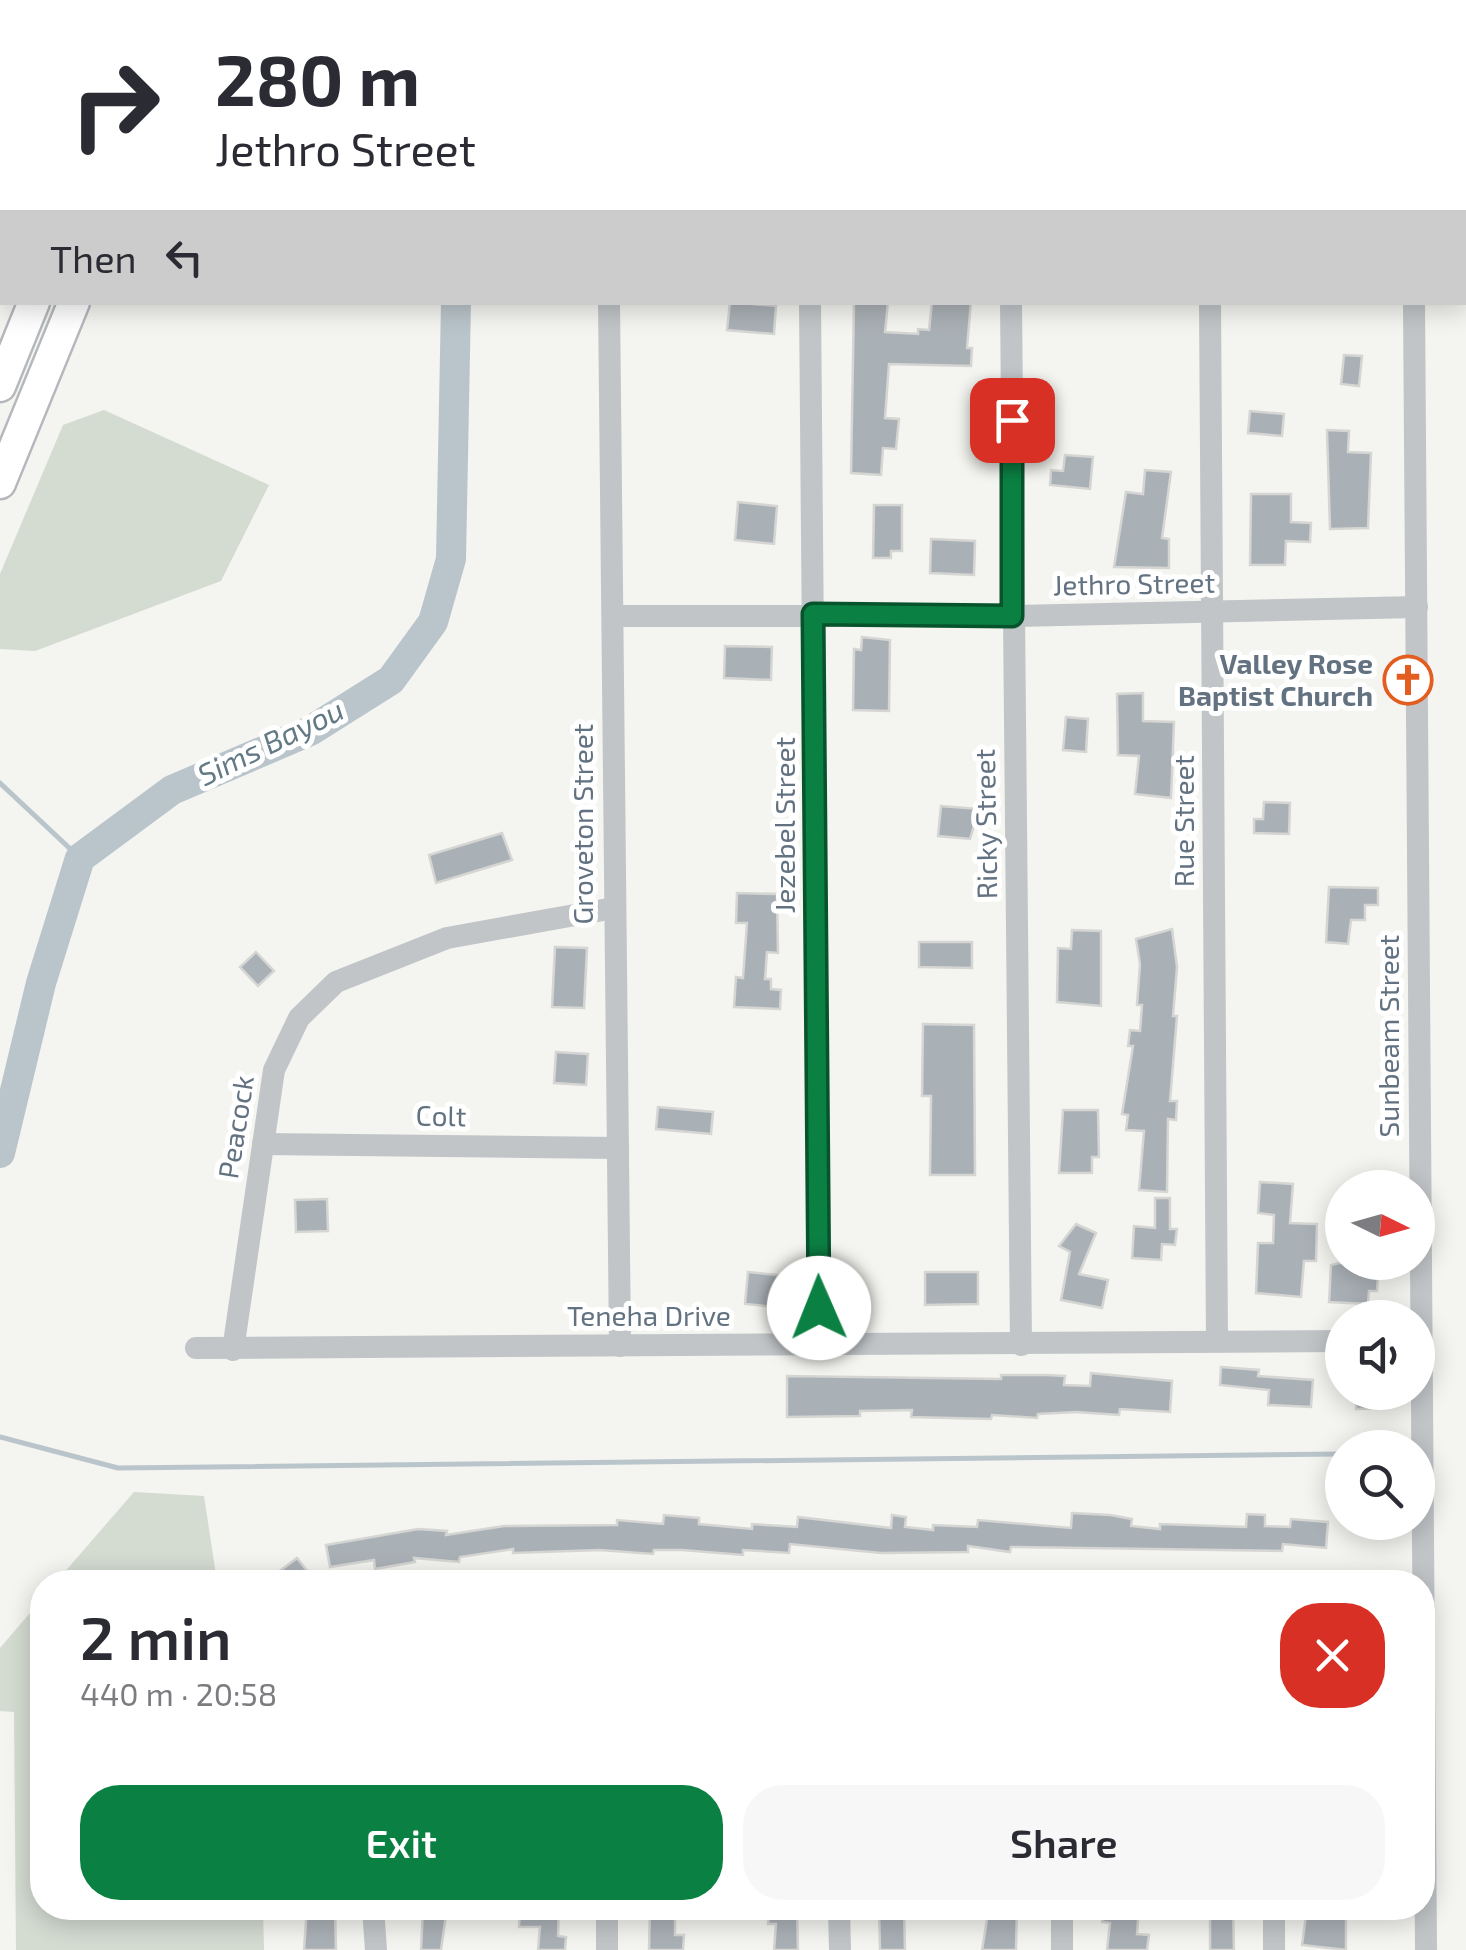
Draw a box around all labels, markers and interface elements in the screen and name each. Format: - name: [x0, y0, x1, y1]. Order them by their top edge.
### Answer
- text: 280 m: [215, 36, 420, 120]
- icon: right: [50, 40, 180, 170]
- text: Jethro Street: [215, 121, 476, 175]
- icon: left: [157, 230, 212, 285]
- text: Then: [50, 235, 137, 281]
- pin: [970, 378, 1055, 463]
- icon: arrive: [985, 393, 1040, 448]
- street label: Jethro Street: [1053, 565, 1215, 601]
- place label: Valley Rose Baptist Church: [1178, 646, 1373, 712]
- church icon: Valley Rose Baptist Church: [1382, 654, 1434, 706]
- water label: Sims Bayou: [191, 690, 349, 793]
- street label: Groveton Street: [565, 724, 599, 924]
- street label: Jezebel Street: [767, 737, 801, 913]
- street label: Ricky Street: [967, 749, 1003, 900]
- street label: Rue Street: [1166, 755, 1200, 887]
- street label: Sunbeam Street: [1371, 935, 1405, 1137]
- street label: Peacock: [210, 1073, 260, 1181]
- street label: Colt: [415, 1098, 467, 1132]
- north arrow: [1325, 1170, 1435, 1280]
- map controls: [1325, 1170, 1435, 1540]
- position arrow: [767, 1256, 871, 1360]
- street label: Teneha Drive: [567, 1298, 731, 1332]
- button: sound: [1325, 1300, 1435, 1410]
- button: search: [1325, 1430, 1435, 1540]
- text: 2 min: [80, 1600, 232, 1672]
- button: close: [1280, 1603, 1385, 1708]
- text: 440 m · 20:58: [80, 1674, 277, 1712]
- button: Exit: [80, 1785, 723, 1900]
- button: Share: [743, 1785, 1385, 1900]

